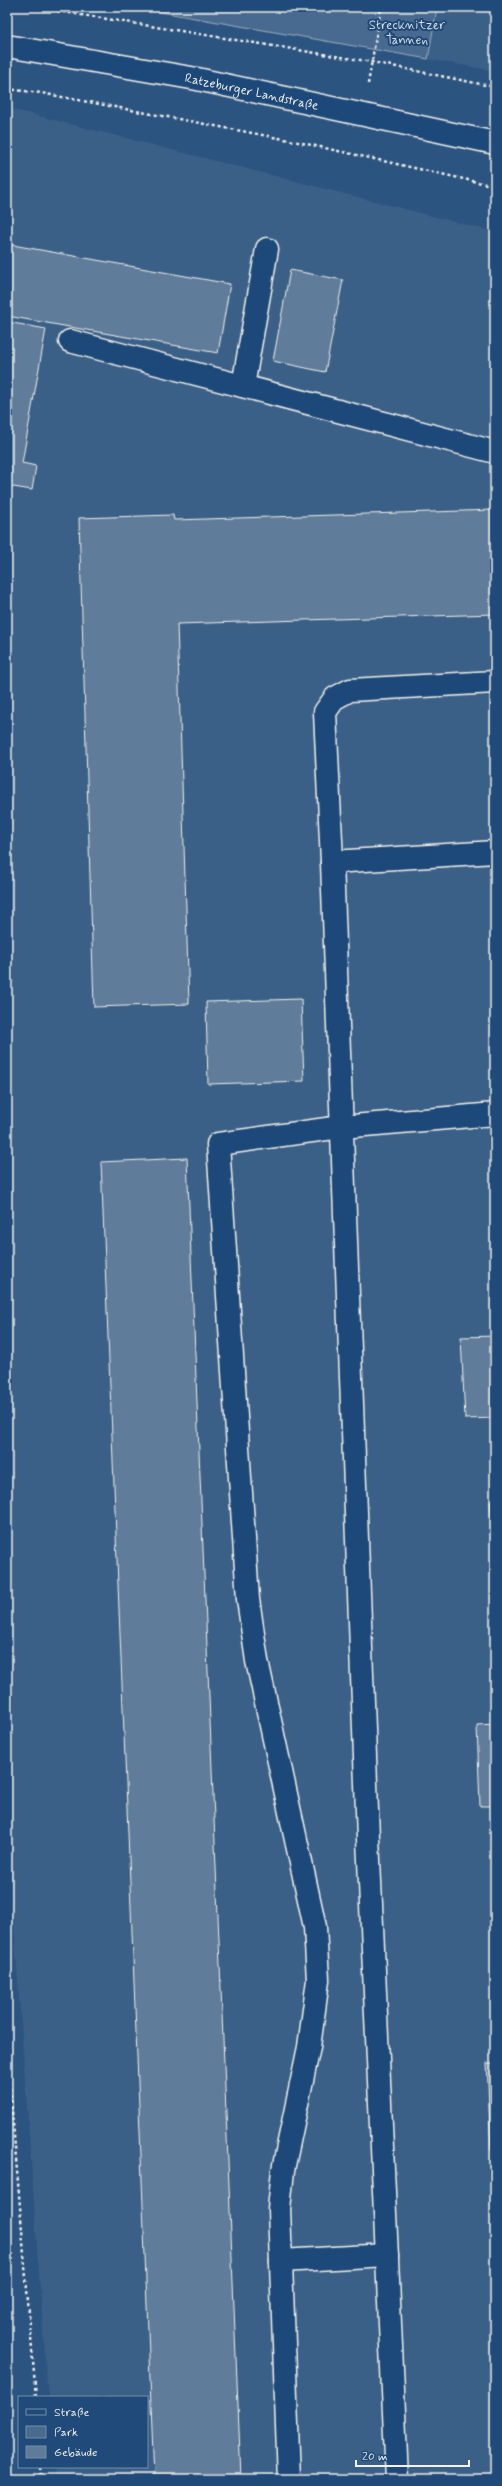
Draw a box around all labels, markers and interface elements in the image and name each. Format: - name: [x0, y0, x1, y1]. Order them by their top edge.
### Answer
- park label: Strecknitzer Tannen: [369, 17, 446, 49]
- street label: Ratzeburger Landstraße: [184, 70, 320, 115]
- legend: [18, 2396, 148, 2468]
- text: Straße: [54, 2405, 89, 2421]
- text: Park: [54, 2425, 78, 2441]
- scale bar: [356, 2442, 469, 2468]
- text: Gebäude: [54, 2445, 97, 2461]
- text: 20 m: [362, 2449, 388, 2465]

